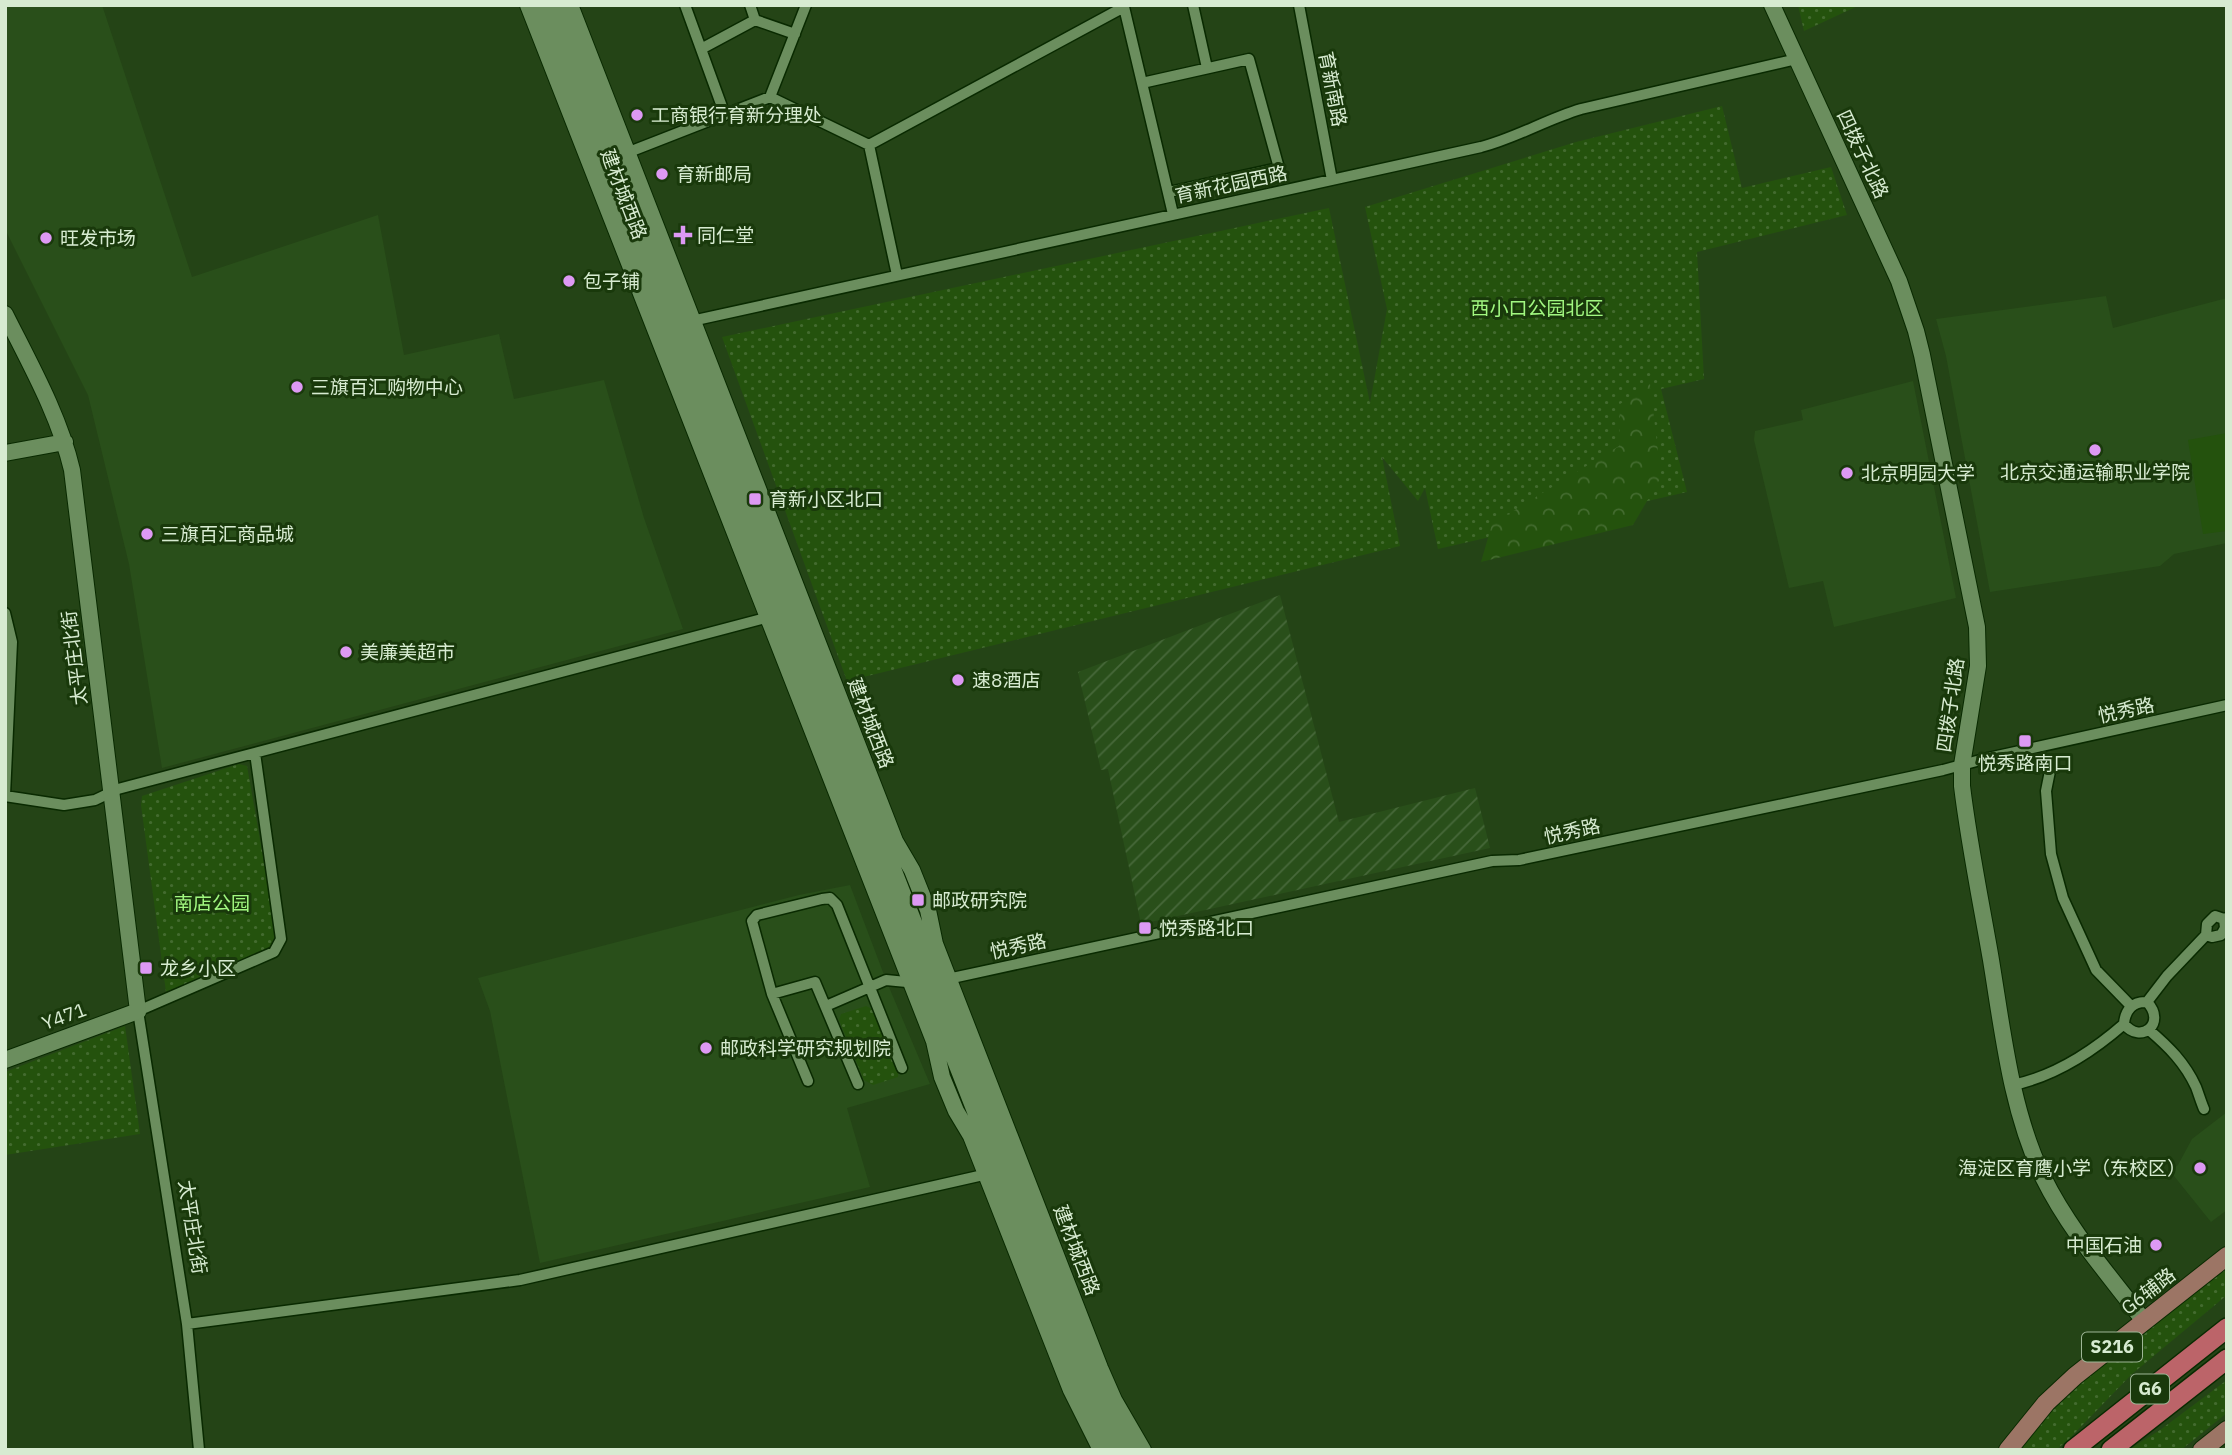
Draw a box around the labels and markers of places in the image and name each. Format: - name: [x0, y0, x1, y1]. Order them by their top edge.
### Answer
- place label: 工商银行育新分理处: [651, 103, 822, 127]
- marker: 工商银行育新分理处: [629, 107, 645, 123]
- place label: 育新邮局: [676, 162, 752, 186]
- marker: 育新邮局: [654, 166, 670, 182]
- place label: 同仁堂: [697, 223, 754, 247]
- place label: 旺发市场: [60, 226, 136, 250]
- marker: 同仁堂: [675, 227, 691, 243]
- marker: 旺发市场: [38, 230, 54, 246]
- place label: 包子铺: [583, 269, 640, 293]
- marker: 包子铺: [561, 273, 577, 289]
- place label: 三旗百汇购物中心: [311, 375, 463, 399]
- marker: 三旗百汇购物中心: [289, 379, 305, 395]
- marker: 北京交通运输职业学院: [2087, 442, 2103, 458]
- place label: 北京交通运输职业学院: [2000, 460, 2190, 484]
- place label: 北京明园大学: [1861, 461, 1975, 485]
- marker: 北京明园大学: [1839, 465, 1855, 481]
- place label: 育新小区北口: [769, 487, 883, 511]
- marker: 育新小区北口: [747, 491, 763, 507]
- place label: 三旗百汇商品城: [161, 522, 294, 546]
- marker: 三旗百汇商品城: [139, 526, 155, 542]
- place label: 美廉美超市: [360, 640, 455, 664]
- marker: 美廉美超市: [338, 644, 354, 660]
- place label: 速8酒店: [972, 668, 1040, 692]
- marker: 速8酒店: [950, 672, 966, 688]
- marker: 悦秀路南口: [2017, 733, 2033, 749]
- place label: 悦秀路南口: [1977, 751, 2073, 775]
- place label: 邮政研究院: [932, 888, 1027, 912]
- marker: 邮政研究院: [910, 892, 926, 908]
- place label: 悦秀路北口: [1159, 916, 1254, 940]
- marker: 悦秀路北口: [1137, 920, 1153, 936]
- place label: 龙乡小区: [160, 956, 236, 980]
- marker: 龙乡小区: [138, 960, 154, 976]
- place label: 邮政科学研究规划院: [720, 1036, 891, 1060]
- marker: 邮政科学研究规划院: [698, 1040, 714, 1056]
- place label: 海淀区育鹰小学（东校区）: [1958, 1156, 2186, 1180]
- marker: 海淀区育鹰小学（东校区）: [2192, 1160, 2208, 1176]
- place label: 中国石油: [2066, 1233, 2142, 1257]
- marker: 中国石油: [2148, 1237, 2164, 1253]

